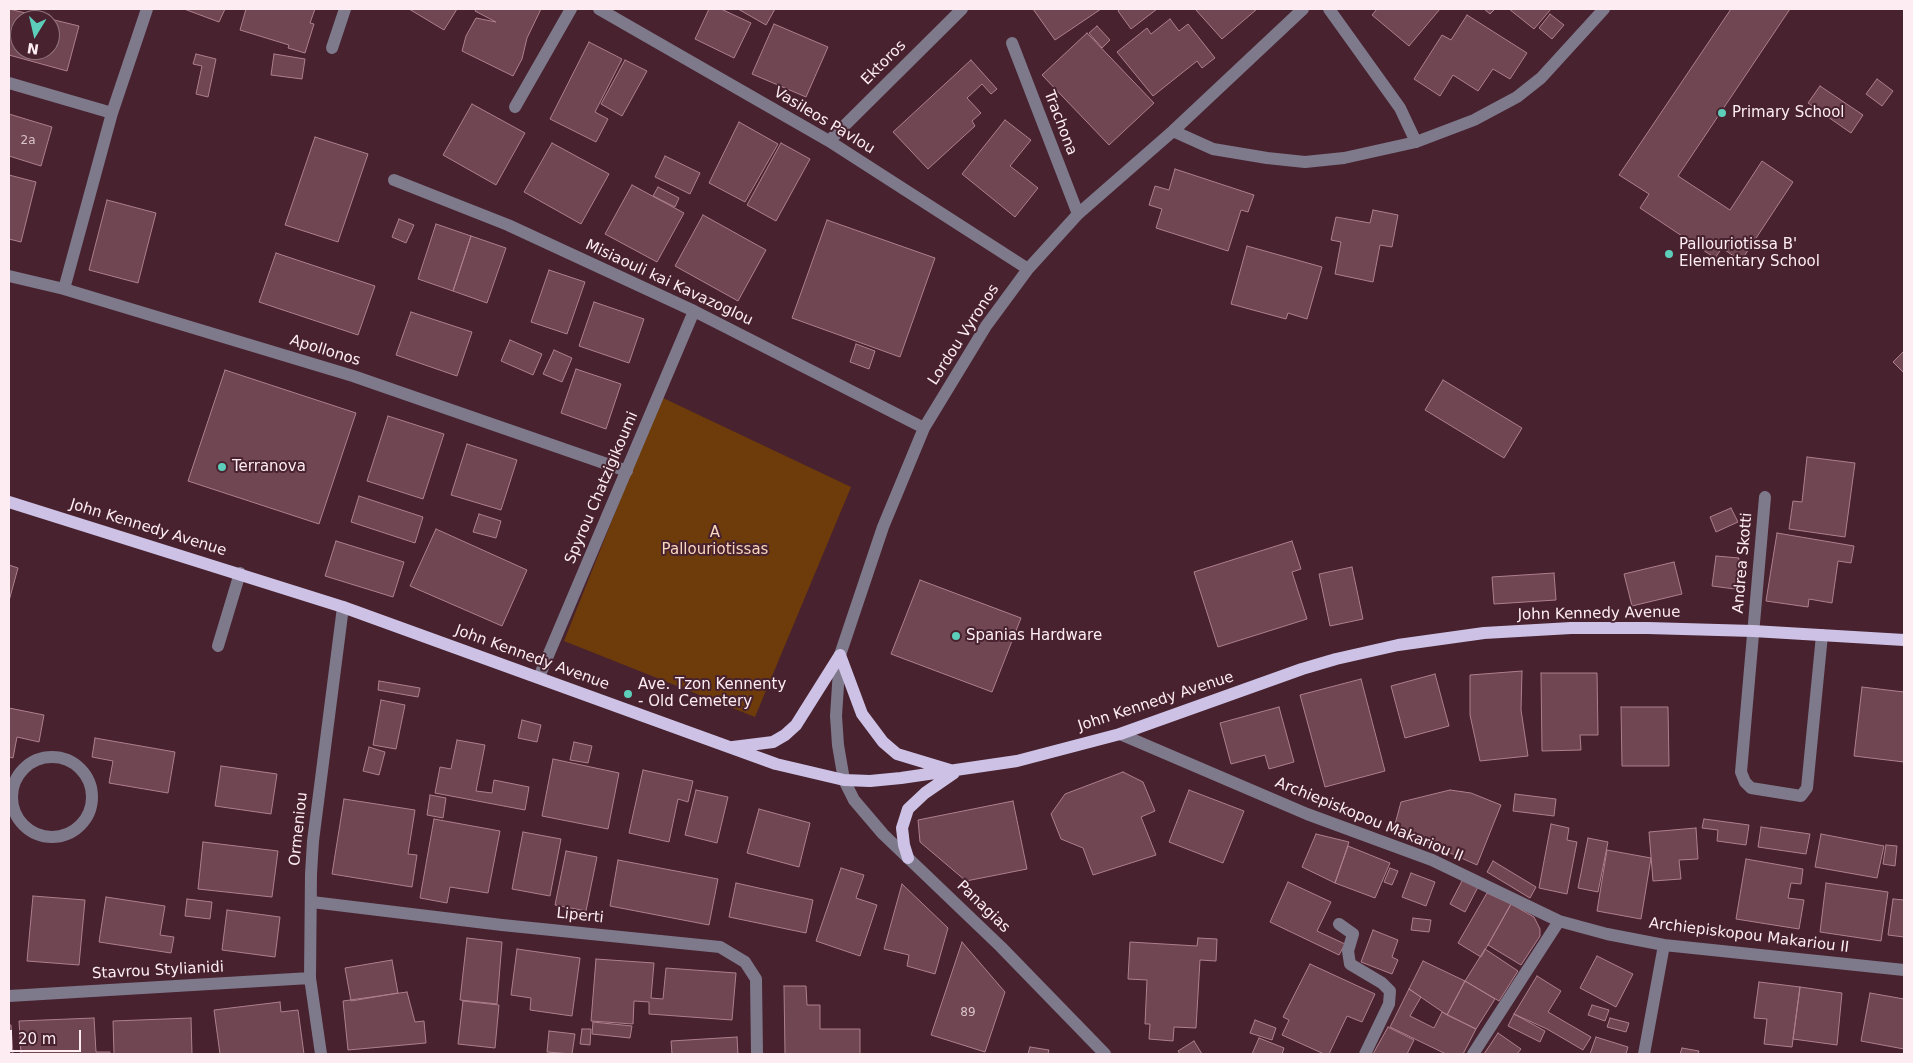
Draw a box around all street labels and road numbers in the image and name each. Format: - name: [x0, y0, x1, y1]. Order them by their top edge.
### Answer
- street label: Ektoros: [858, 37, 910, 89]
- street label: Vasileos Pavlou: [770, 84, 878, 158]
- street label: Trachona: [1039, 88, 1081, 158]
- street label: Misiaouli kai Kavazoglou: [582, 236, 756, 330]
- street label: Lordou Vyronos: [925, 281, 1003, 389]
- street label: Apollonos: [287, 332, 363, 370]
- street label: Spyrou Chatzigikoumi: [562, 409, 642, 567]
- street label: John Kennedy Avenue: [68, 496, 228, 560]
- street label: Andrea Skotti: [1730, 512, 1756, 614]
- street label: John Kennedy Avenue: [1517, 604, 1681, 624]
- street label: John Kennedy Avenue: [452, 622, 612, 694]
- street label: John Kennedy Avenue: [1076, 668, 1236, 736]
- street label: Archiepiskopou Makariou II: [1272, 774, 1466, 866]
- street label: Ormeniou: [286, 791, 312, 867]
- street label: Panagias: [953, 877, 1013, 937]
- street label: Liperti: [555, 905, 605, 927]
- street label: Archiepiskopou Makariou II: [1648, 915, 1850, 957]
- street label: Stavrou Stylianidi: [92, 959, 224, 983]

